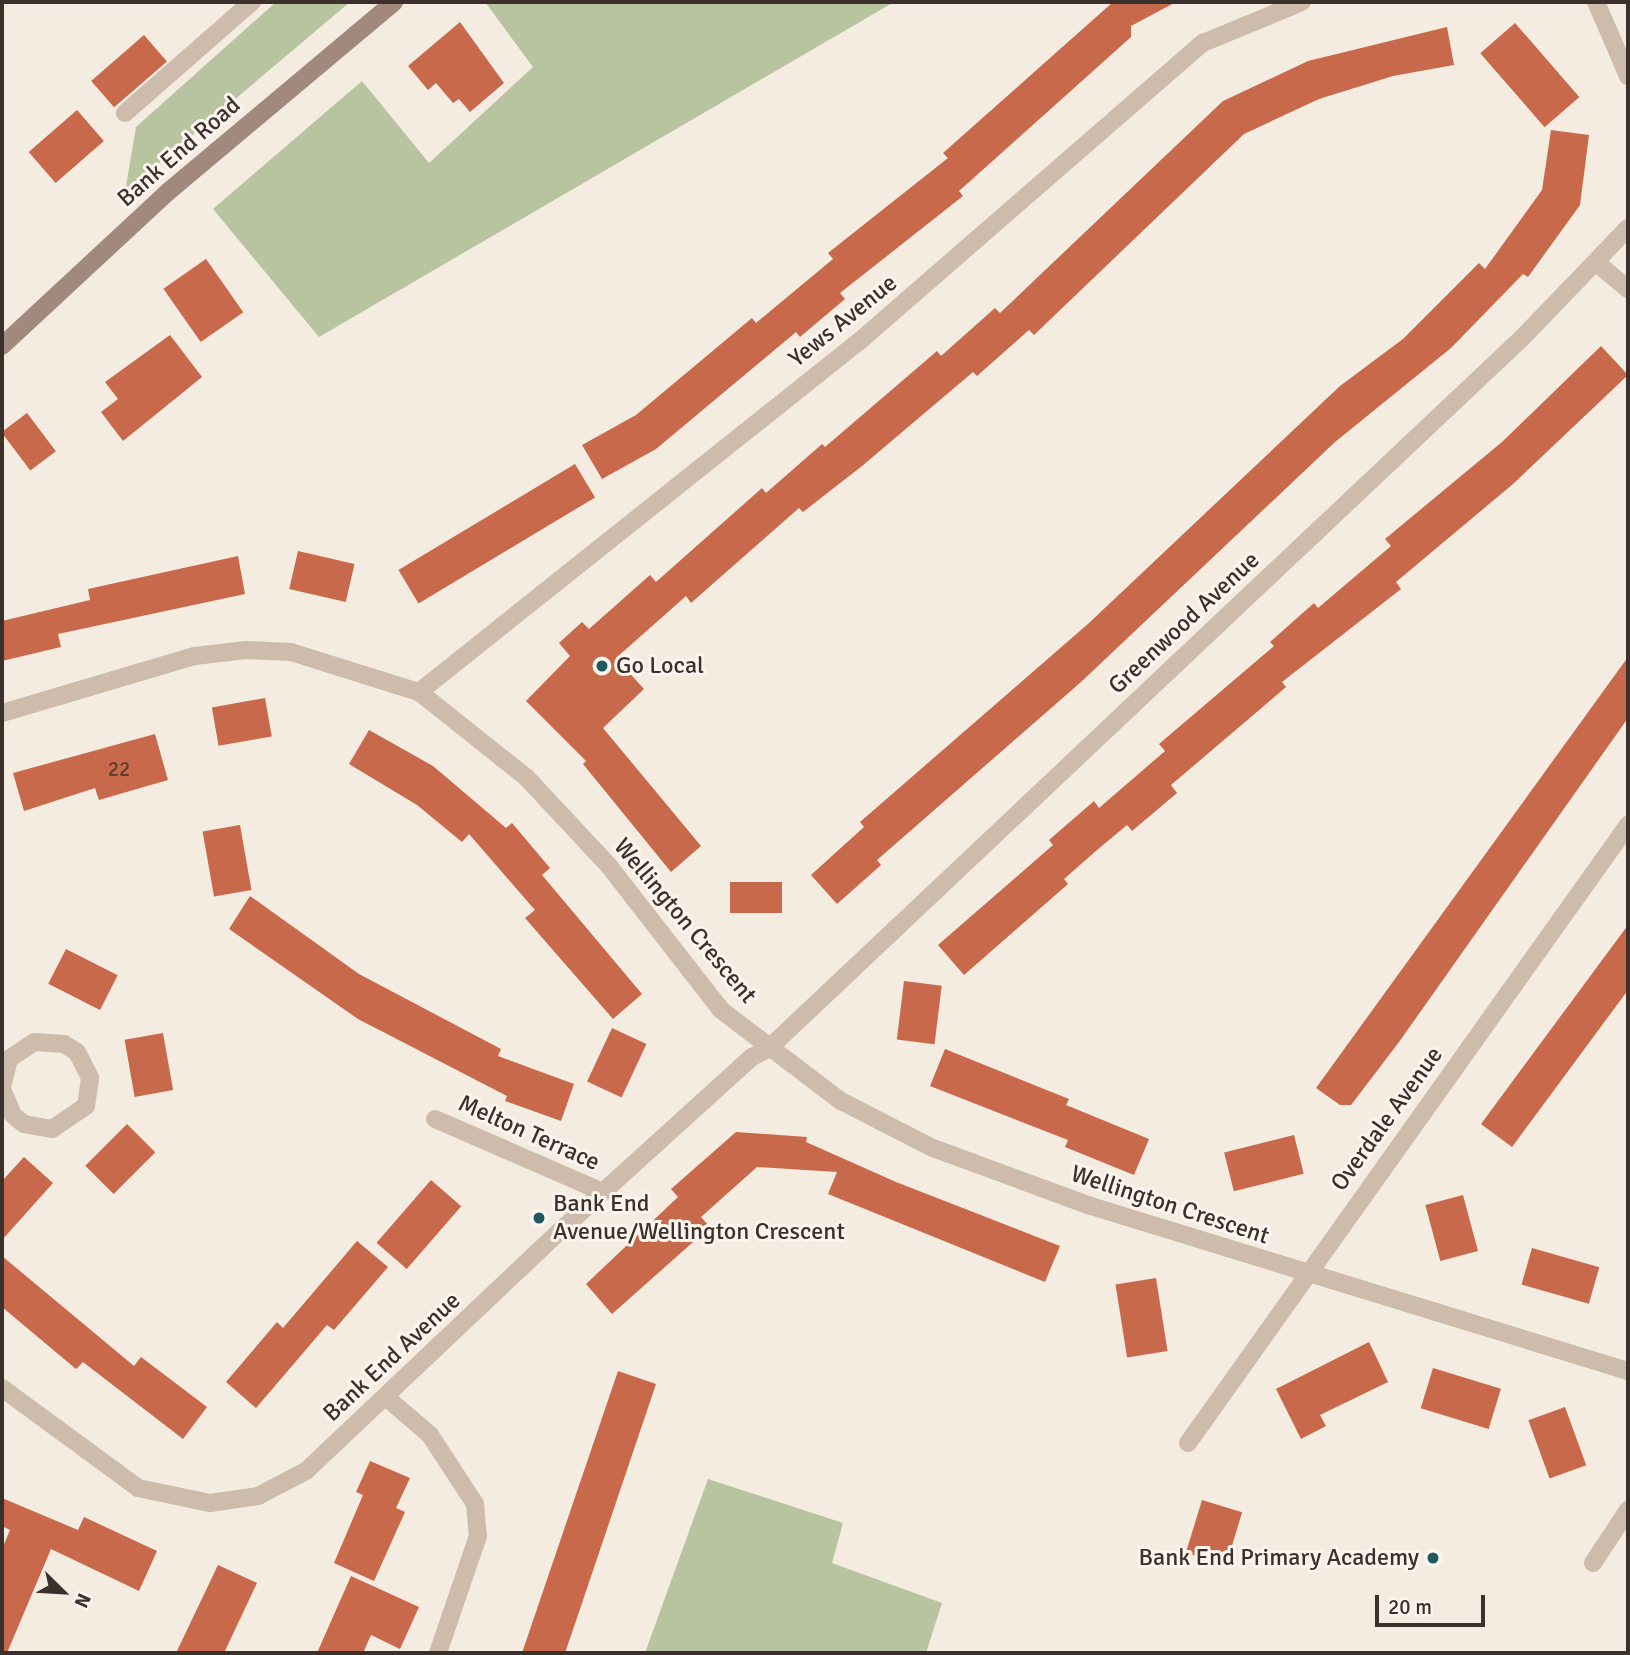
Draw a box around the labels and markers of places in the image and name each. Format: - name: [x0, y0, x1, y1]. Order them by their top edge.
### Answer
- place label: Go Local: [616, 652, 704, 680]
- marker: Go Local: [594, 658, 610, 674]
- place label: Bank End Avenue/Wellington Crescent: [553, 1190, 845, 1246]
- marker: Bank End Avenue/Wellington Crescent: [531, 1210, 547, 1226]
- place label: Bank End Primary Academy: [1138, 1544, 1419, 1572]
- marker: Bank End Primary Academy: [1425, 1550, 1441, 1566]

